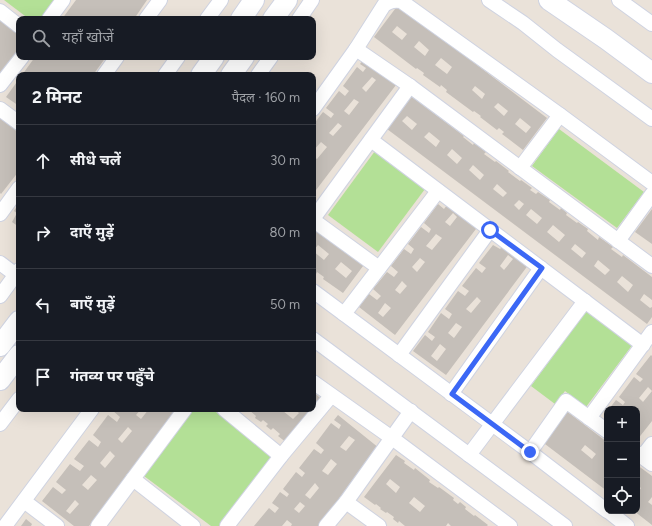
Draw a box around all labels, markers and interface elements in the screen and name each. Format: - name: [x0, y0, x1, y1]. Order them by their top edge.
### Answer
- search box: [16, 16, 316, 60]
- icon: search: [30, 27, 52, 49]
- text: यहाँ खोजें: [62, 28, 114, 46]
- text: 2 मिनट: [32, 87, 82, 107]
- text: पैदल · 160 m: [232, 90, 300, 105]
- icon: ahead: [32, 150, 54, 172]
- text: सीधे चलें: [70, 151, 121, 169]
- text: 30 m: [270, 153, 300, 168]
- route start: [481, 221, 499, 239]
- icon: right: [32, 222, 54, 244]
- text: दाएँ मुड़ें: [70, 223, 114, 241]
- text: 80 m: [269, 225, 300, 240]
- icon: left: [32, 294, 54, 316]
- text: बाएँ मुड़ें: [70, 295, 115, 313]
- text: 50 m: [270, 297, 300, 312]
- icon: arrive: [32, 366, 54, 388]
- text: गंतव्य पर पहुँचे: [70, 367, 154, 385]
- map controls: [604, 406, 640, 514]
- button: +: [604, 406, 640, 442]
- button: −: [604, 442, 640, 478]
- route end: [521, 443, 539, 461]
- button: locate: [604, 478, 640, 514]

